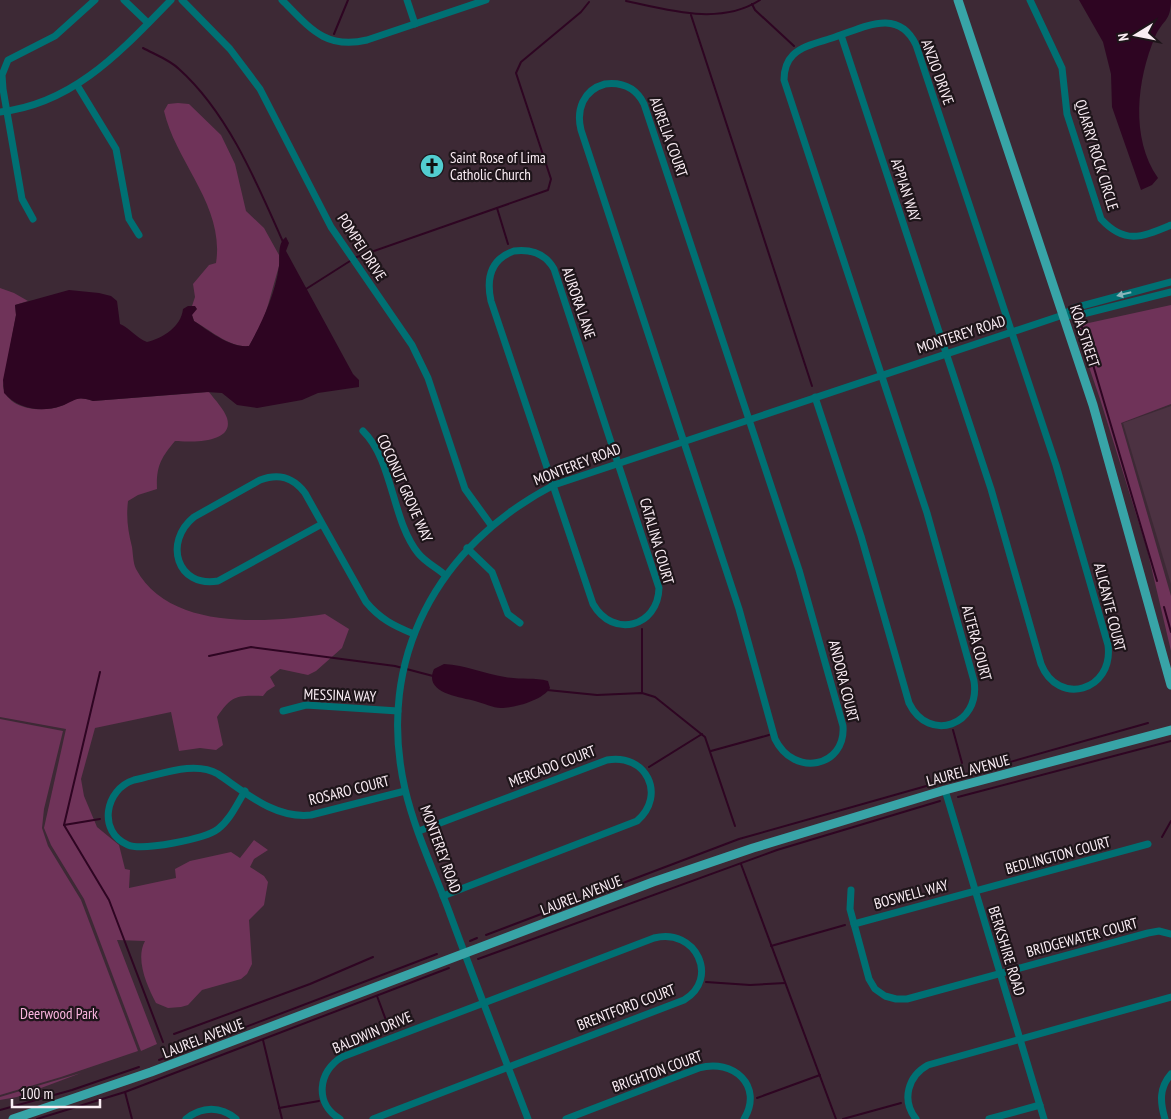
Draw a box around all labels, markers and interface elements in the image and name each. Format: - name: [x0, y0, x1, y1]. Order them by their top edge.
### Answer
- north arrow: [1111, 10, 1161, 60]
- text: N: [1114, 32, 1133, 43]
- street label: ANZIO DRIVE: [917, 37, 959, 107]
- street label: AURELIA COURT: [646, 94, 692, 180]
- street label: QUARRY ROCK CIRCLE: [1071, 97, 1123, 213]
- place label: Saint Rose of Lima Catholic Church: [450, 148, 546, 184]
- church icon: Saint Rose of Lima Catholic Church: [419, 153, 445, 179]
- street label: APPIAN WAY: [887, 156, 925, 224]
- street label: POMPEI DRIVE: [333, 210, 391, 284]
- street label: AURORA LANE: [558, 265, 600, 341]
- one-way arrow: [1116, 290, 1131, 298]
- street label: KOA STREET: [1066, 302, 1104, 370]
- street label: MONTEREY ROAD: [914, 311, 1008, 357]
- street label: COCONUT GROVE WAY: [373, 431, 437, 545]
- street label: MONTEREY ROAD: [531, 439, 623, 489]
- street label: CATALINA COURT: [636, 496, 678, 587]
- street label: ALICANTE COURT: [1090, 561, 1130, 654]
- street label: ALTERA COURT: [958, 603, 996, 683]
- street label: ANDORA COURT: [825, 638, 863, 724]
- street label: MESSINA WAY: [303, 684, 377, 706]
- street label: MERCADO COURT: [506, 741, 598, 791]
- street label: LAUREL AVENUE: [924, 750, 1012, 790]
- street label: ROSARO COURT: [307, 771, 392, 809]
- street label: MONTEREY ROAD: [416, 803, 466, 896]
- street label: BEDLINGTON COURT: [1003, 832, 1113, 878]
- street label: LAUREL AVENUE: [538, 871, 624, 919]
- street label: BOSWELL WAY: [872, 875, 950, 913]
- street label: BERKSHIRE ROAD: [984, 904, 1030, 998]
- street label: BRIDGEWATER COURT: [1024, 913, 1140, 961]
- street label: BRENTFORD COURT: [574, 979, 678, 1034]
- park label: Deerwood Park: [20, 1004, 98, 1023]
- street label: BALDWIN DRIVE: [329, 1007, 415, 1057]
- street label: LAUREL AVENUE: [160, 1014, 246, 1062]
- street label: BRIGHTON COURT: [609, 1046, 705, 1096]
- scale bar: [12, 1076, 100, 1108]
- text: 100 m: [20, 1084, 53, 1103]

